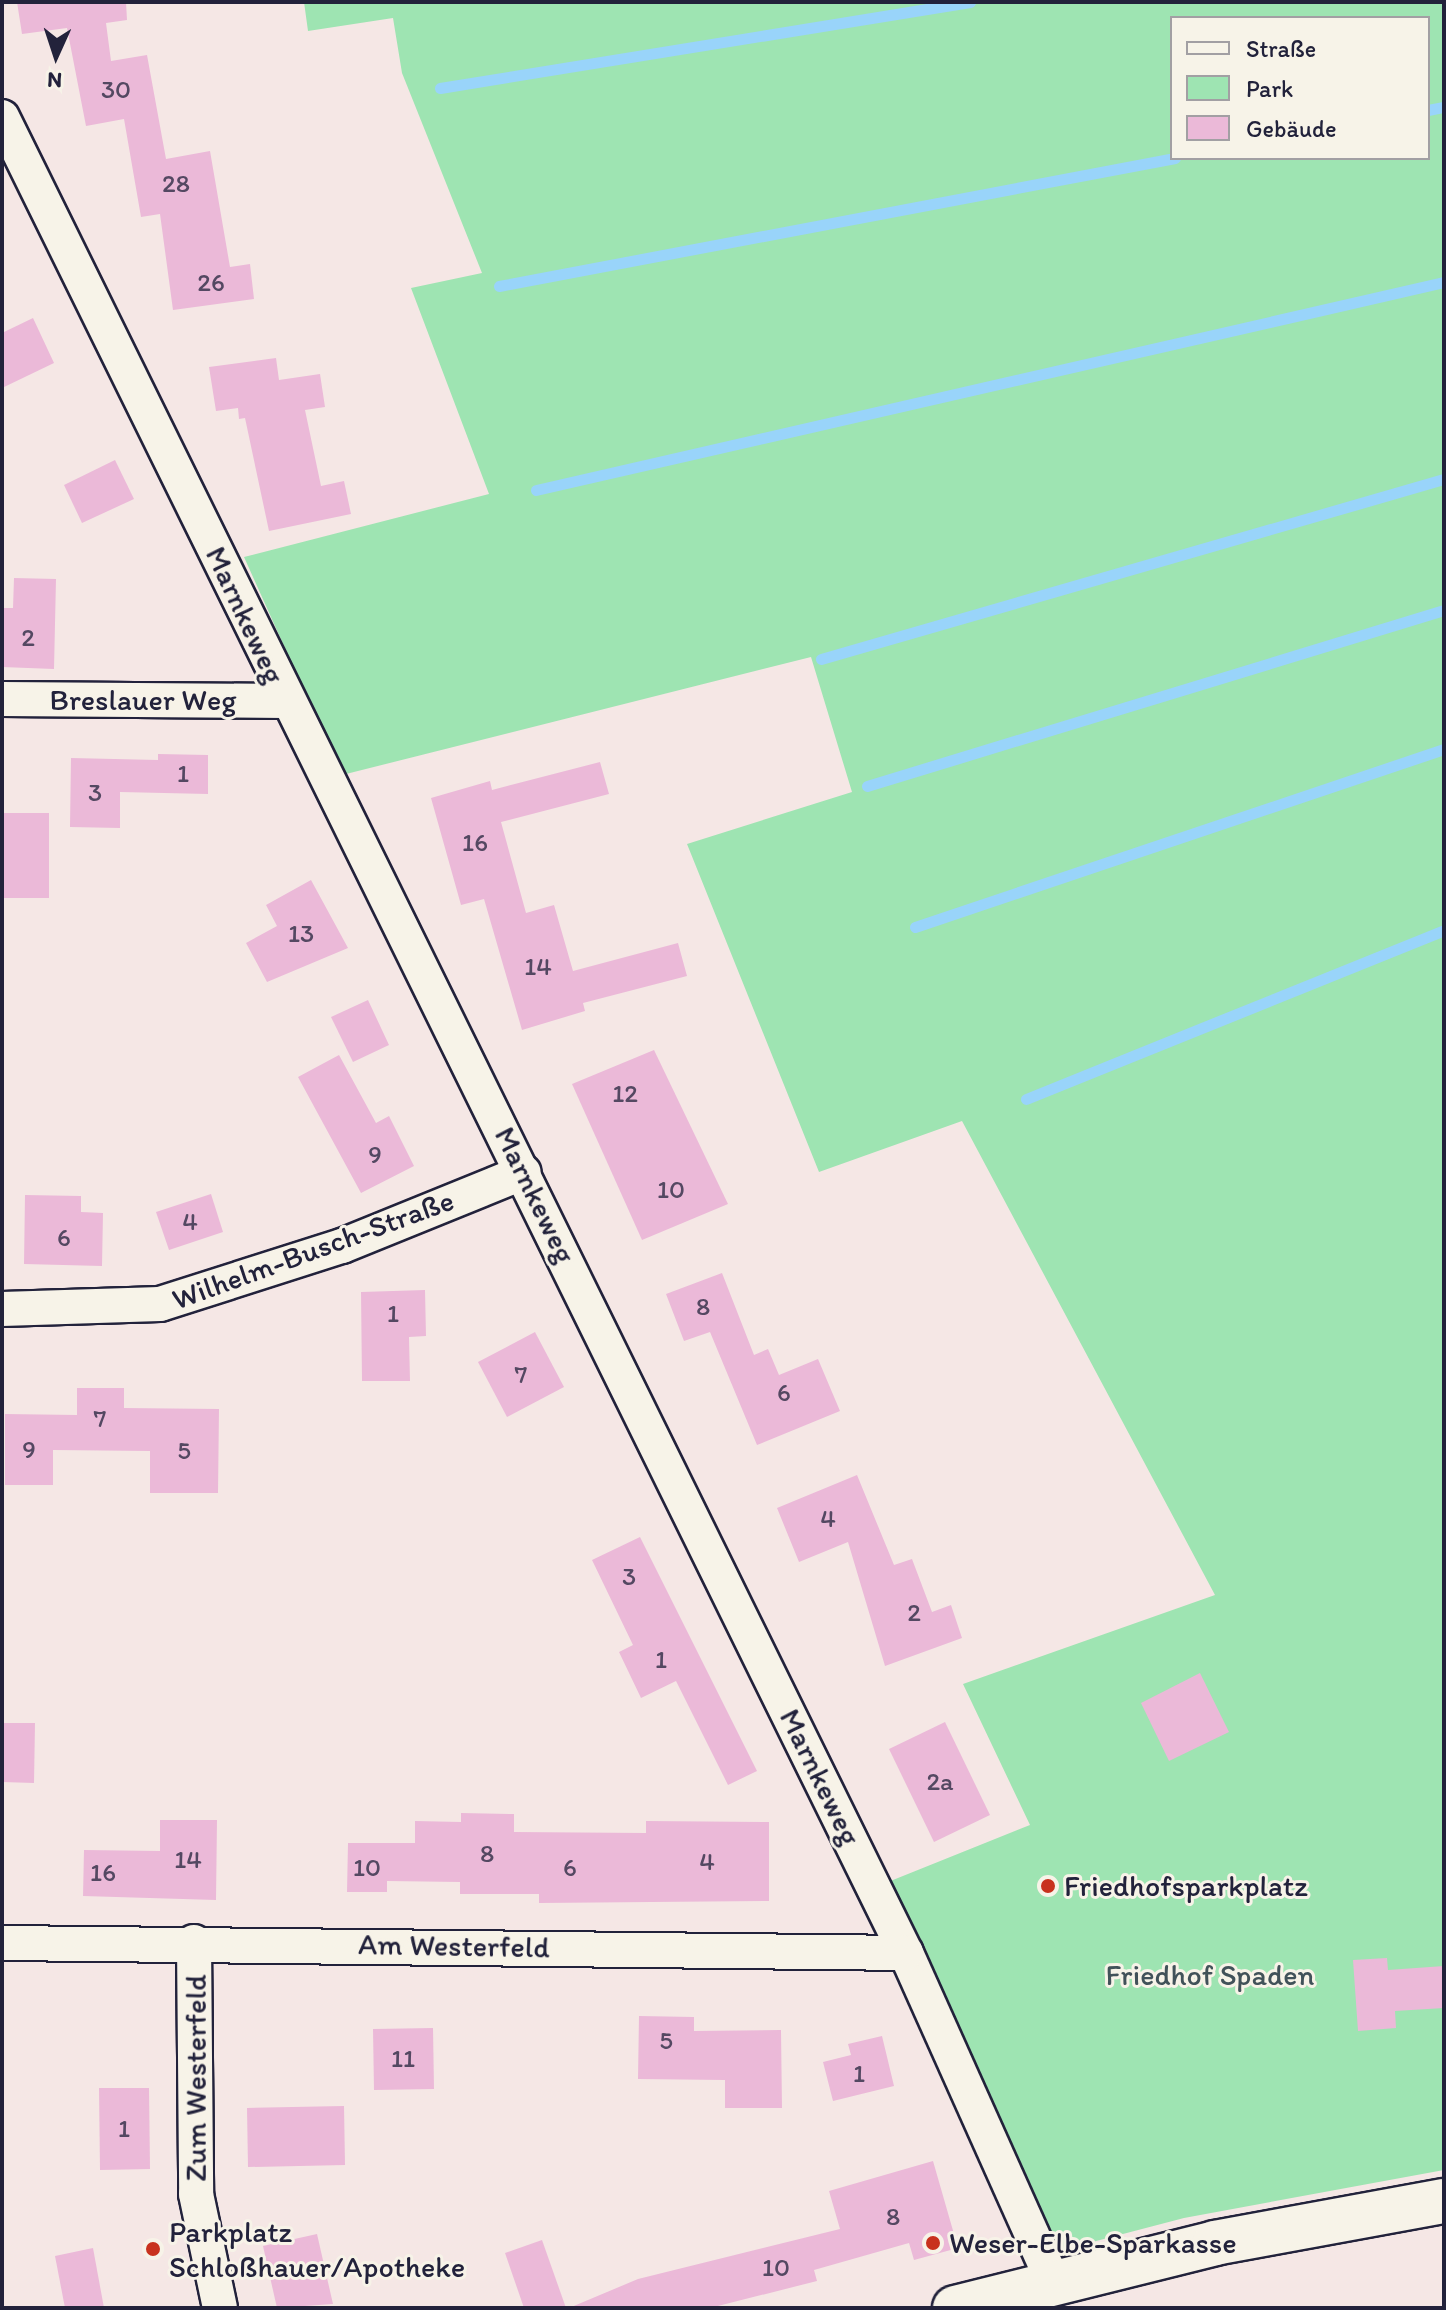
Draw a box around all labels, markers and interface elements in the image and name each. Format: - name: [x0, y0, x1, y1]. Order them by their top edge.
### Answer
- north arrow: [16, 16, 96, 96]
- legend: [1170, 16, 1430, 160]
- text: Straße: [1246, 34, 1316, 63]
- text: N: [47, 67, 63, 94]
- house number: 30: [101, 74, 131, 106]
- text: Park: [1246, 74, 1293, 103]
- text: Gebäude: [1246, 114, 1337, 143]
- house number: 28: [162, 168, 190, 200]
- house number: 26: [197, 267, 225, 299]
- street label: Marnkeweg: [198, 541, 292, 689]
- house number: 2: [21, 622, 35, 654]
- street label: Breslauer Weg: [50, 682, 236, 718]
- house number: 1: [177, 758, 189, 790]
- house number: 3: [88, 777, 102, 809]
- house number: 16: [462, 827, 488, 859]
- house number: 13: [288, 918, 314, 950]
- house number: 14: [524, 951, 552, 983]
- house number: 12: [612, 1078, 638, 1110]
- street label: Marnkeweg: [487, 1121, 583, 1269]
- house number: 9: [368, 1139, 382, 1171]
- house number: 10: [657, 1174, 685, 1206]
- street label: Wilhelm-Busch-Straße: [167, 1182, 459, 1318]
- house number: 4: [182, 1206, 198, 1238]
- house number: 6: [57, 1222, 71, 1254]
- house number: 8: [696, 1291, 710, 1323]
- house number: 1: [387, 1298, 399, 1330]
- house number: 7: [515, 1359, 527, 1391]
- house number: 6: [777, 1377, 791, 1409]
- house number: 7: [94, 1403, 106, 1435]
- house number: 9: [22, 1434, 36, 1466]
- house number: 5: [177, 1435, 191, 1467]
- house number: 4: [820, 1503, 836, 1535]
- house number: 3: [622, 1561, 636, 1593]
- house number: 2: [907, 1597, 921, 1629]
- house number: 1: [655, 1644, 667, 1676]
- street label: Marnkeweg: [772, 1703, 868, 1851]
- house number: 2a: [926, 1766, 954, 1798]
- house number: 8: [480, 1838, 494, 1870]
- house number: 14: [174, 1844, 202, 1876]
- house number: 4: [699, 1846, 715, 1878]
- house number: 10: [353, 1852, 381, 1884]
- house number: 6: [563, 1852, 577, 1884]
- house number: 16: [90, 1857, 116, 1889]
- place label: Friedhofsparkplatz: [1064, 1868, 1308, 1904]
- marker: Friedhofsparkplatz: [1039, 1877, 1057, 1895]
- street label: Am Westerfeld: [358, 1926, 550, 1966]
- park label: Friedhof Spaden: [1105, 1957, 1315, 1993]
- street label: Zum Westerfeld: [178, 1975, 214, 2181]
- house number: 5: [659, 2025, 673, 2057]
- house number: 11: [391, 2043, 415, 2075]
- house number: 1: [853, 2058, 865, 2090]
- house number: 1: [118, 2113, 130, 2145]
- house number: 8: [886, 2201, 900, 2233]
- place label: Parkplatz Schloßhauer/Apotheke: [169, 2214, 465, 2284]
- place label: Weser-Elbe-Sparkasse: [949, 2225, 1237, 2261]
- marker: Weser-Elbe-Sparkasse: [924, 2234, 942, 2252]
- marker: Parkplatz Schloßhauer/Apotheke: [144, 2240, 162, 2258]
- house number: 10: [762, 2252, 790, 2284]

